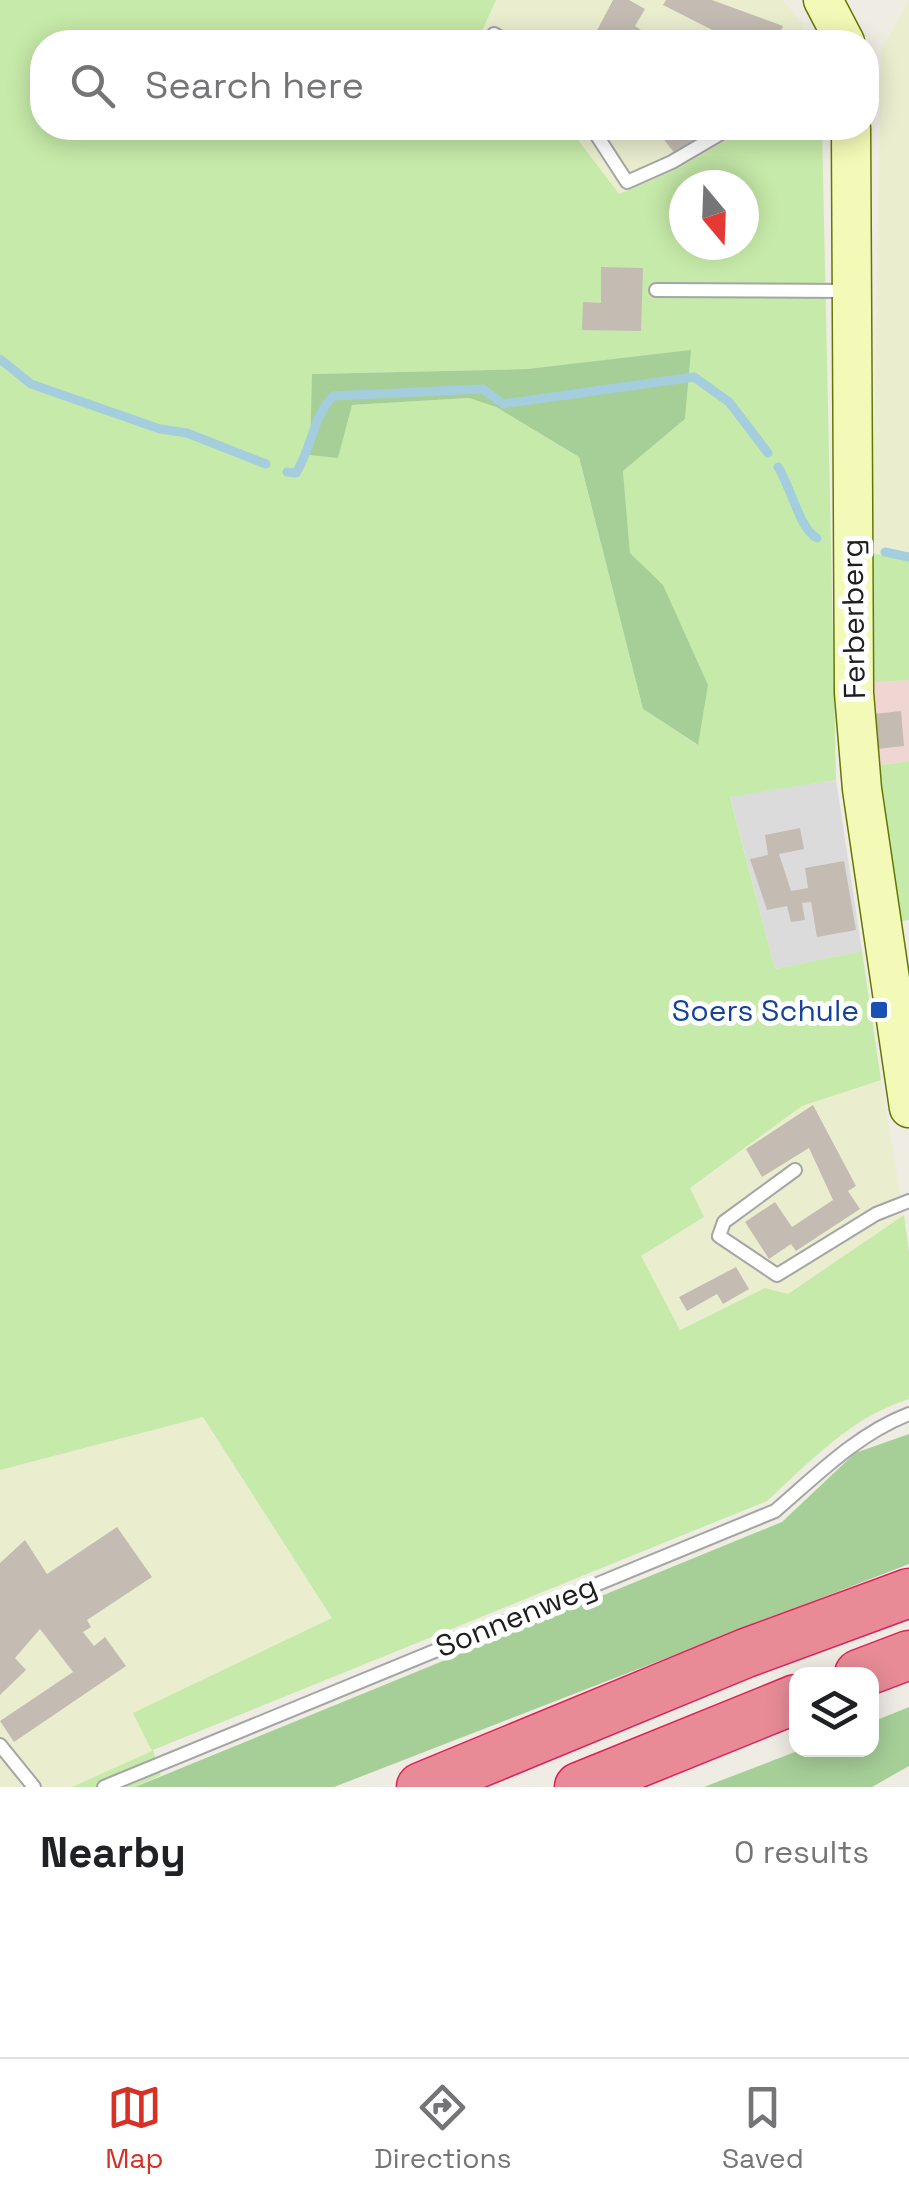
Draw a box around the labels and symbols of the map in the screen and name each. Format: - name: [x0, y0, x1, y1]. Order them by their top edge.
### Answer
- north arrow: [669, 170, 759, 260]
- street label: Ferberberg: [832, 538, 874, 700]
- place label: Soers Schule: [672, 991, 859, 1030]
- marker: Soers Schule: [868, 999, 890, 1021]
- street label: Sonnenweg: [430, 1566, 602, 1666]

